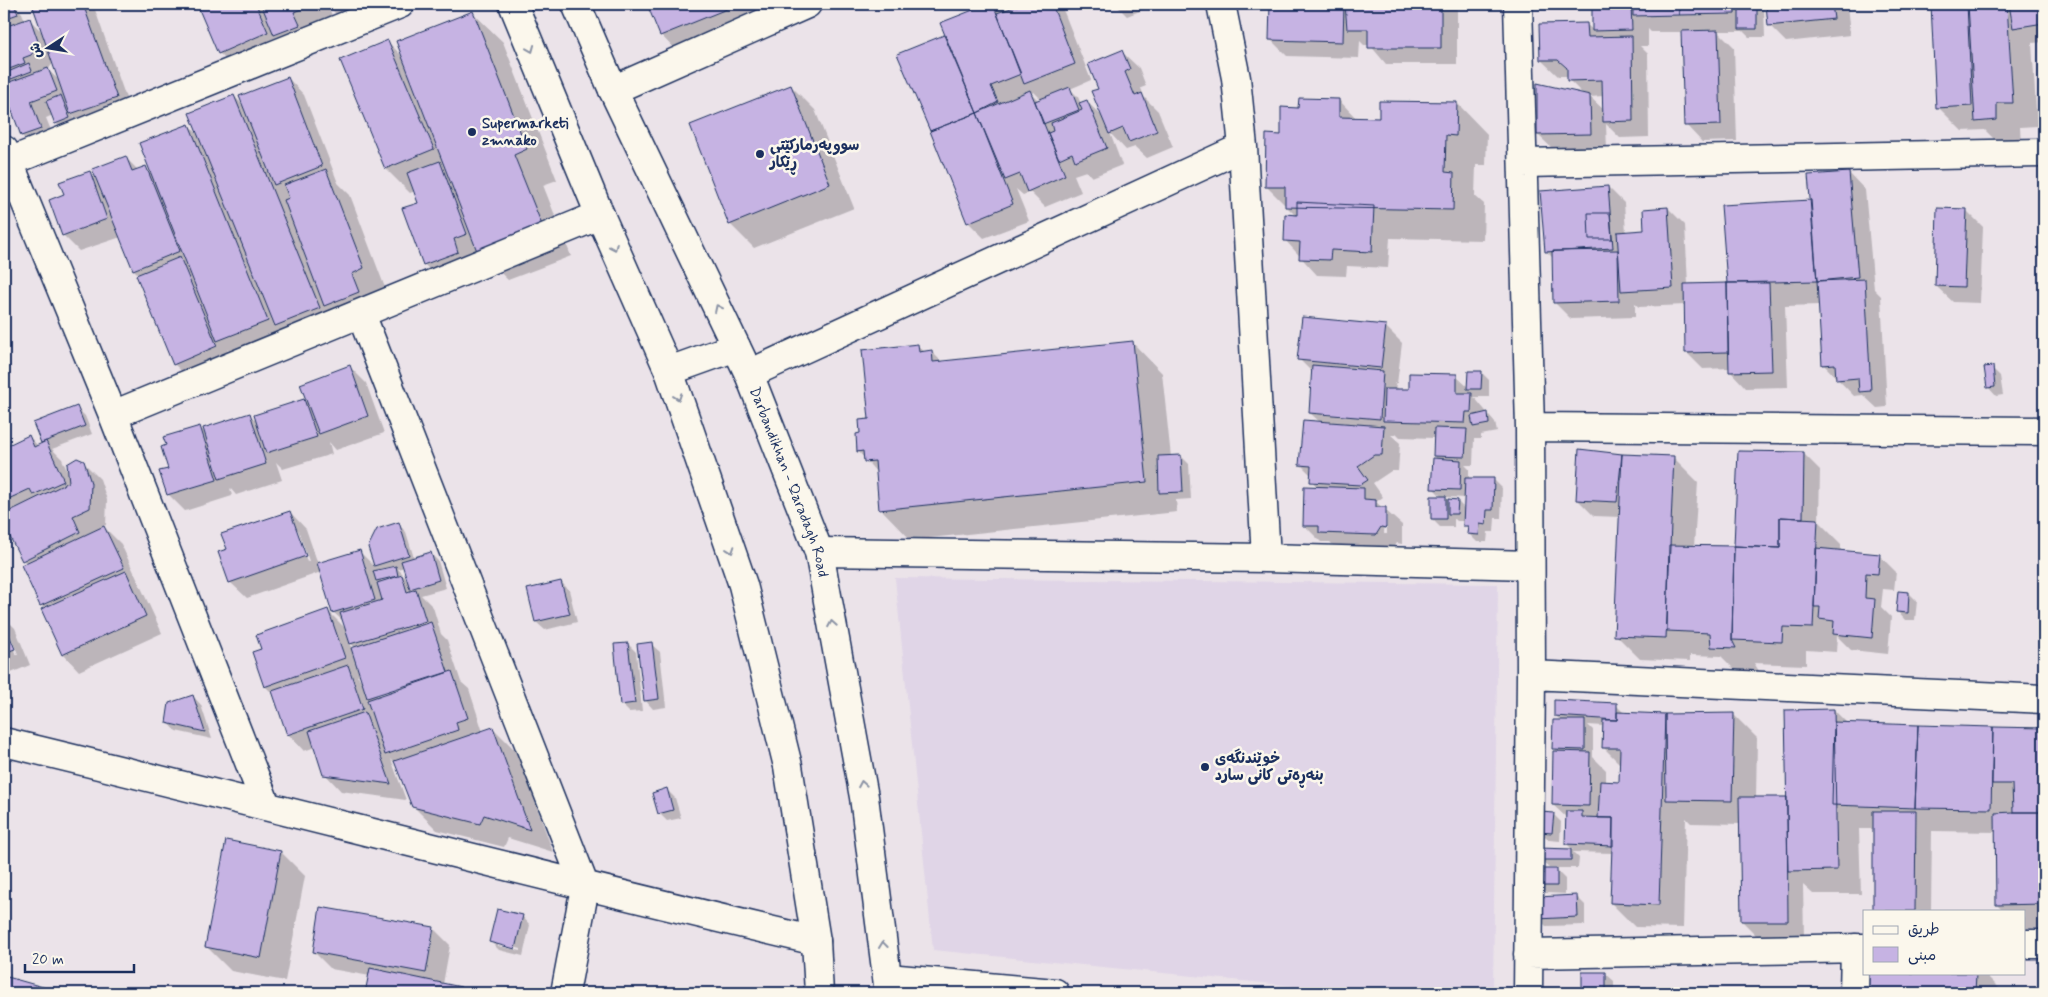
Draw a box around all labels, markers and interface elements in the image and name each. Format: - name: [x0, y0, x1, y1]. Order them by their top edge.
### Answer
- north arrow: [22, 22, 72, 72]
- text: ش: [26, 41, 47, 60]
- one-way arrow: [525, 44, 536, 53]
- place label: Supermarketi zmnako: [482, 114, 569, 151]
- marker: Supermarketi zmnako: [466, 126, 478, 138]
- place label: سووپەرمارکێتی ڕێکار: [768, 136, 859, 175]
- marker: سووپەرمارکێتی ڕێکار: [754, 148, 766, 160]
- one-way arrow: [607, 242, 618, 251]
- one-way arrow: [713, 304, 724, 313]
- street label: Darbandikhan - Qaradagh Road: [744, 384, 832, 579]
- one-way arrow: [672, 392, 682, 400]
- one-way arrow: [725, 545, 735, 554]
- one-way arrow: [828, 620, 838, 628]
- place label: خوێندنگەی بنەڕەتی کانی سارد: [1215, 748, 1324, 788]
- marker: خوێندنگەی بنەڕەتی کانی سارد: [1199, 761, 1211, 773]
- one-way arrow: [857, 779, 868, 788]
- legend: [1863, 910, 2026, 974]
- text: طريق: [1908, 920, 1940, 940]
- one-way arrow: [878, 941, 889, 949]
- scale bar: [25, 942, 134, 974]
- text: مبنى: [1908, 946, 1936, 966]
- text: 20 m: [32, 950, 64, 970]

